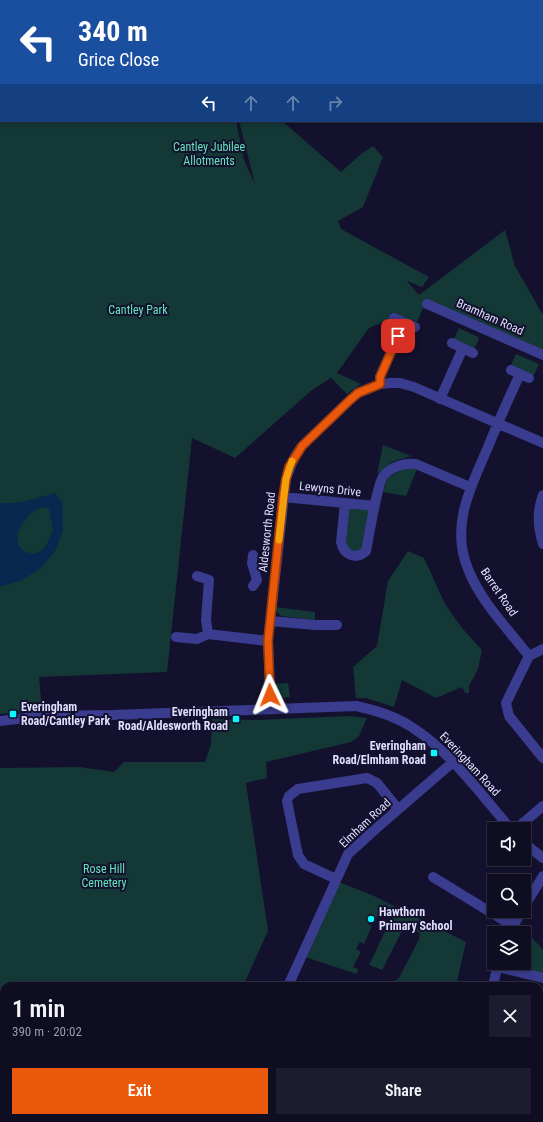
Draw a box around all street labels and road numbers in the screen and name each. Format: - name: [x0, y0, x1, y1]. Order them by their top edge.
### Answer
- street label: Bramham Road: [454, 296, 526, 338]
- street label: Lewyns Drive: [298, 479, 362, 499]
- street label: Aldesworth Road: [256, 491, 278, 573]
- street label: Barret Road: [478, 565, 520, 619]
- street label: Everingham Road: [437, 729, 503, 799]
- street label: Elmham Road: [336, 796, 394, 850]

